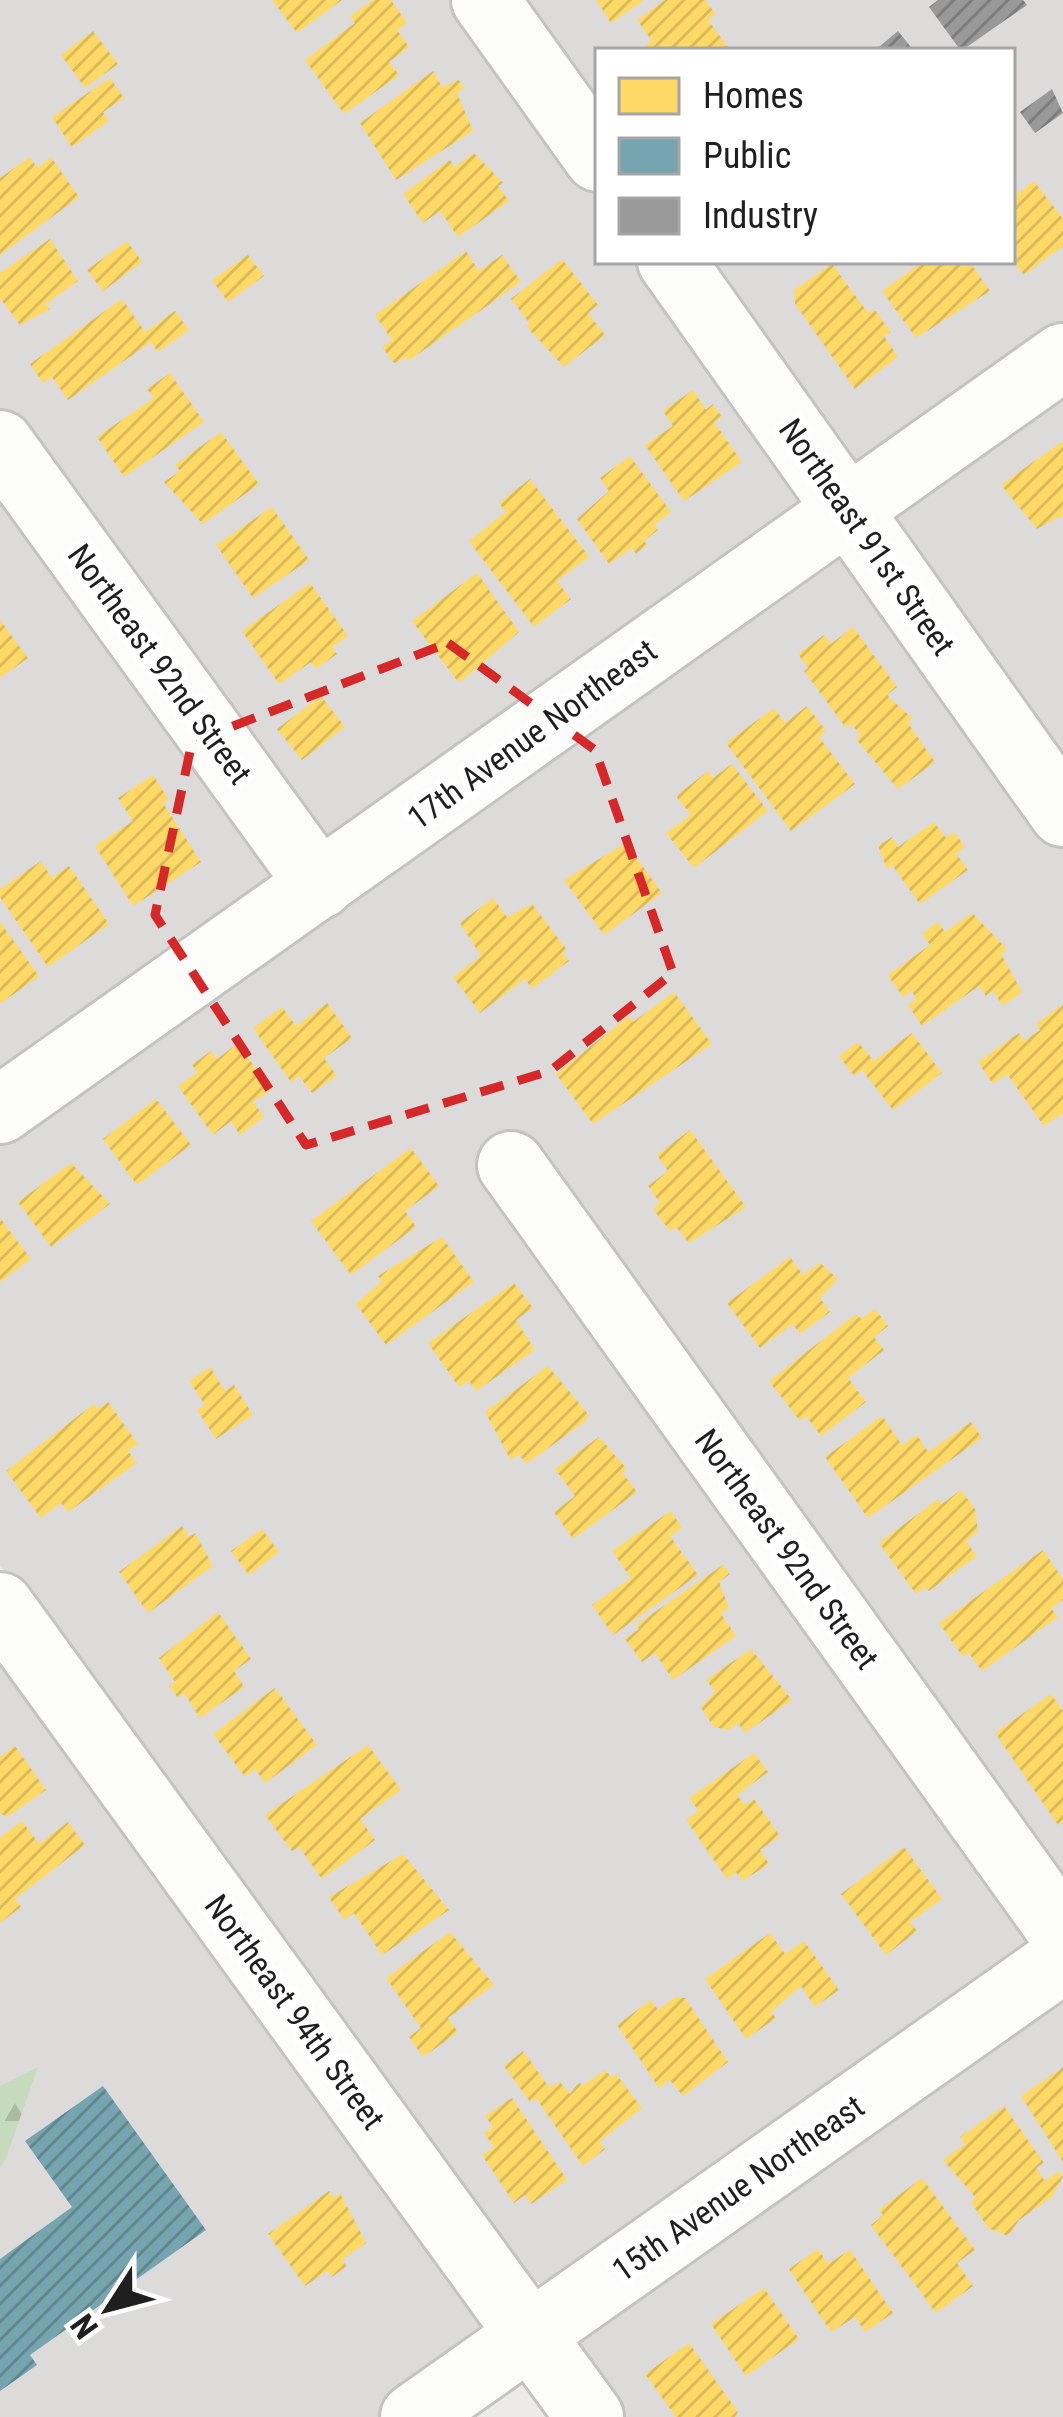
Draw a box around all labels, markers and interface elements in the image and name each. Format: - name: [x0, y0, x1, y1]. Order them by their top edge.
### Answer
- legend: [595, 48, 1015, 264]
- text: Homes: [703, 75, 804, 117]
- text: Public: [703, 135, 791, 177]
- text: Industry: [703, 195, 818, 237]
- street label: Northeast 91st Street: [771, 411, 963, 663]
- street label: Northeast 92nd Street: [60, 536, 260, 792]
- street label: 17th Avenue Northeast: [400, 631, 664, 837]
- street label: Northeast 92nd Street: [687, 1421, 887, 1677]
- street label: Northeast 94th Street: [197, 1887, 393, 2137]
- street label: 15th Avenue Northeast: [605, 2087, 871, 2289]
- north arrow: [48, 2249, 168, 2369]
- text: N: [62, 2307, 106, 2346]

